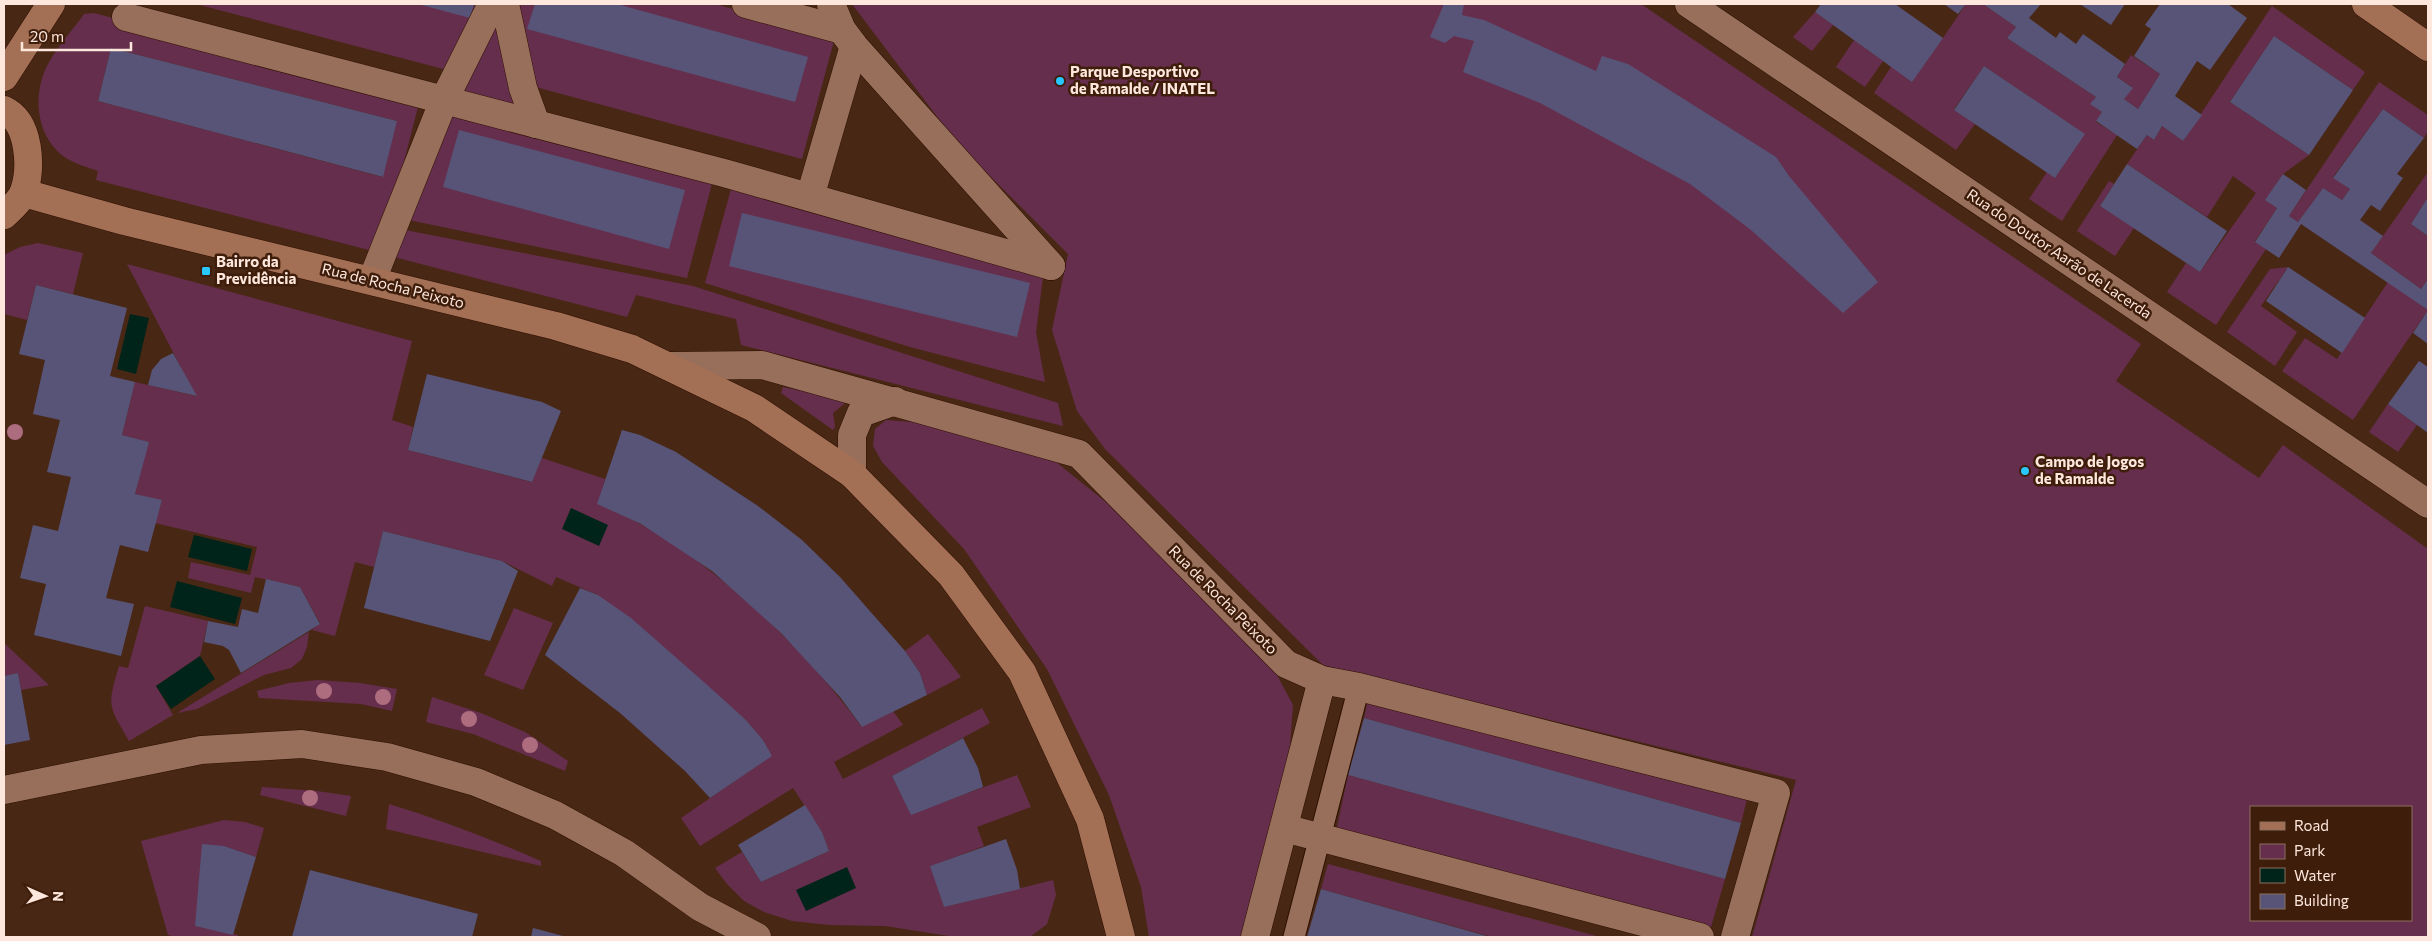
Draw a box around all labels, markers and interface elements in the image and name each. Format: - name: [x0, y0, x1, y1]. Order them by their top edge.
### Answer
- scale bar: [22, 20, 131, 52]
- text: 20 m: [30, 27, 64, 45]
- place label: Parque Desportivo de Ramalde / INATEL: [1070, 62, 1215, 97]
- marker: Parque Desportivo de Ramalde / INATEL: [1054, 75, 1066, 87]
- street label: Rua do Doutor Aarão de Lacerda: [1964, 185, 2155, 322]
- place label: Bairro da Previdência: [216, 252, 296, 287]
- street label: Rua de Rocha Peixoto: [320, 259, 466, 311]
- marker: Bairro da Previdência: [200, 265, 212, 277]
- place label: Campo de Jogos de Ramalde: [2035, 452, 2144, 487]
- marker: Campo de Jogos de Ramalde: [2019, 465, 2031, 477]
- street label: Rua de Rocha Peixoto: [1166, 541, 1282, 657]
- legend: [2250, 806, 2412, 921]
- text: Road: [2294, 816, 2329, 834]
- text: Park: [2294, 841, 2325, 859]
- text: Water: [2294, 866, 2336, 884]
- north arrow: [20, 871, 70, 921]
- text: N: [50, 891, 67, 902]
- text: Building: [2294, 891, 2349, 909]

